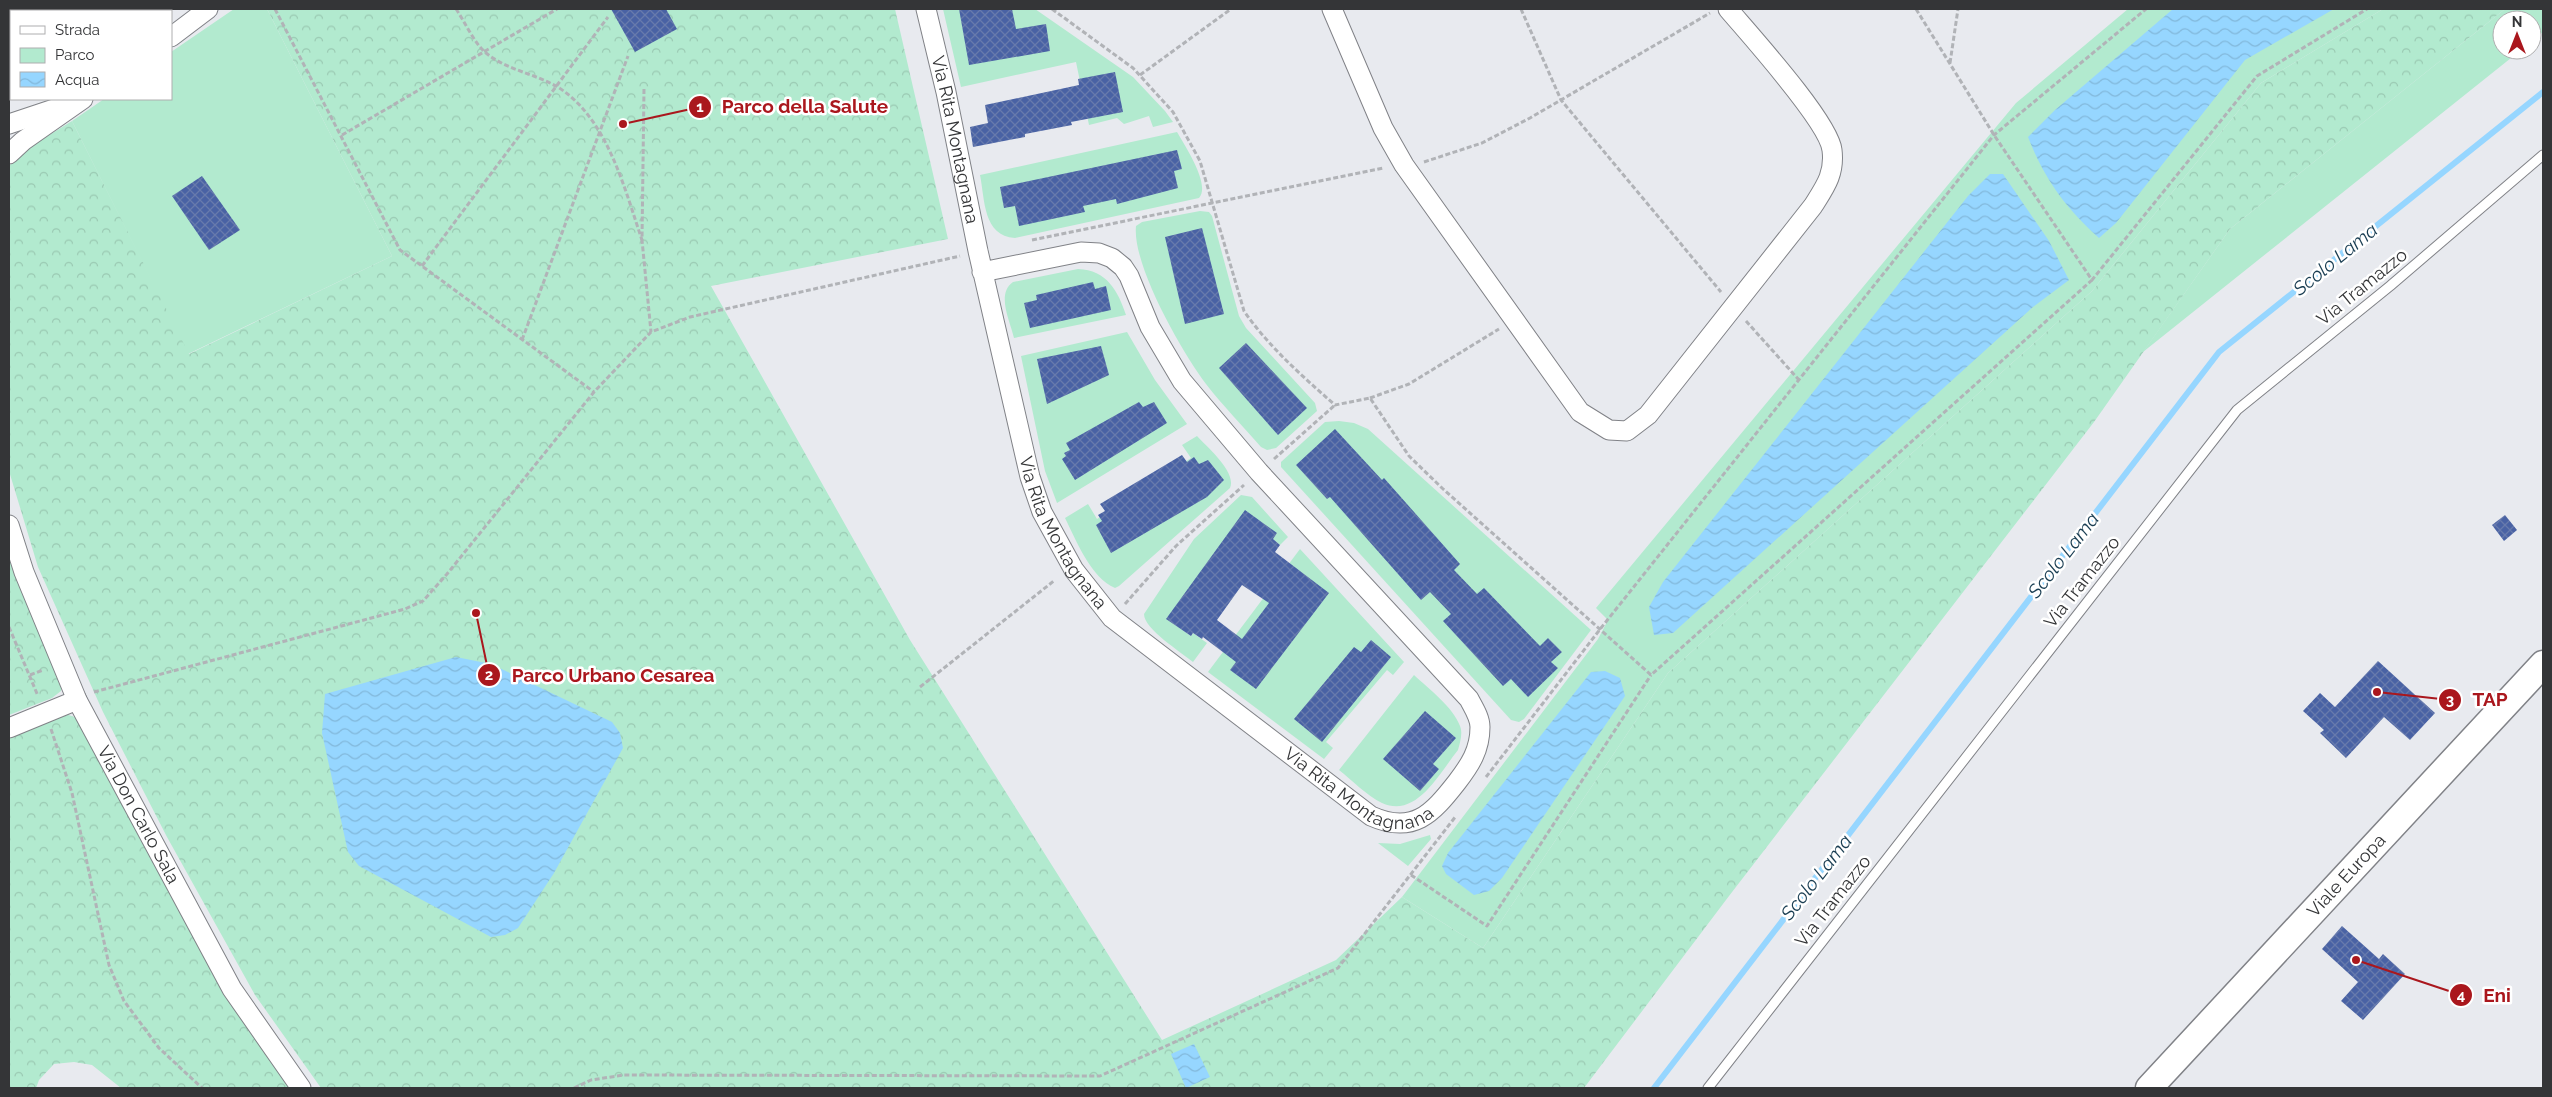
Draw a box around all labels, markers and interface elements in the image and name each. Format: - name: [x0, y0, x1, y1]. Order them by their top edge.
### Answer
- legend: [10, 10, 172, 100]
- north arrow: [2492, 10, 2542, 60]
- text: N: [2512, 14, 2522, 30]
- text: Strada: [55, 21, 100, 39]
- text: Parco: [55, 46, 95, 64]
- street label: Via Rita Montagnana: [928, 54, 983, 225]
- text: Acqua: [55, 71, 99, 89]
- callout: Parco della Salute: [687, 90, 899, 124]
- text: Parco della Salute: [722, 95, 888, 117]
- text: 1: [696, 98, 704, 116]
- water label: Scolo Lama: [2288, 218, 2382, 300]
- street label: Via Tramazzo: [2312, 244, 2411, 329]
- street label: Via Rita Montagnana: [1016, 454, 1112, 613]
- water label: Scolo Lama: [2022, 508, 2103, 603]
- street label: Via Tramazzo: [2039, 532, 2124, 632]
- callout: Parco Urbano Cesarea: [476, 658, 724, 692]
- text: Parco Urbano Cesarea: [512, 664, 714, 686]
- text: 2: [485, 666, 493, 684]
- callout: TAP: [2438, 683, 2518, 717]
- text: TAP: [2472, 688, 2508, 710]
- text: 3: [2446, 691, 2454, 709]
- street label: Via Don Carlo Sala: [93, 742, 184, 887]
- street label: Via Rita Montagnana: [1280, 743, 1437, 833]
- water label: Scolo Lama: [1775, 830, 1856, 925]
- street label: Viale Europa: [2303, 830, 2390, 921]
- street label: Via Tramazzo: [1790, 851, 1875, 951]
- callout: Eni: [2448, 978, 2521, 1012]
- text: Eni: [2483, 984, 2511, 1006]
- text: 4: [2457, 986, 2466, 1004]

